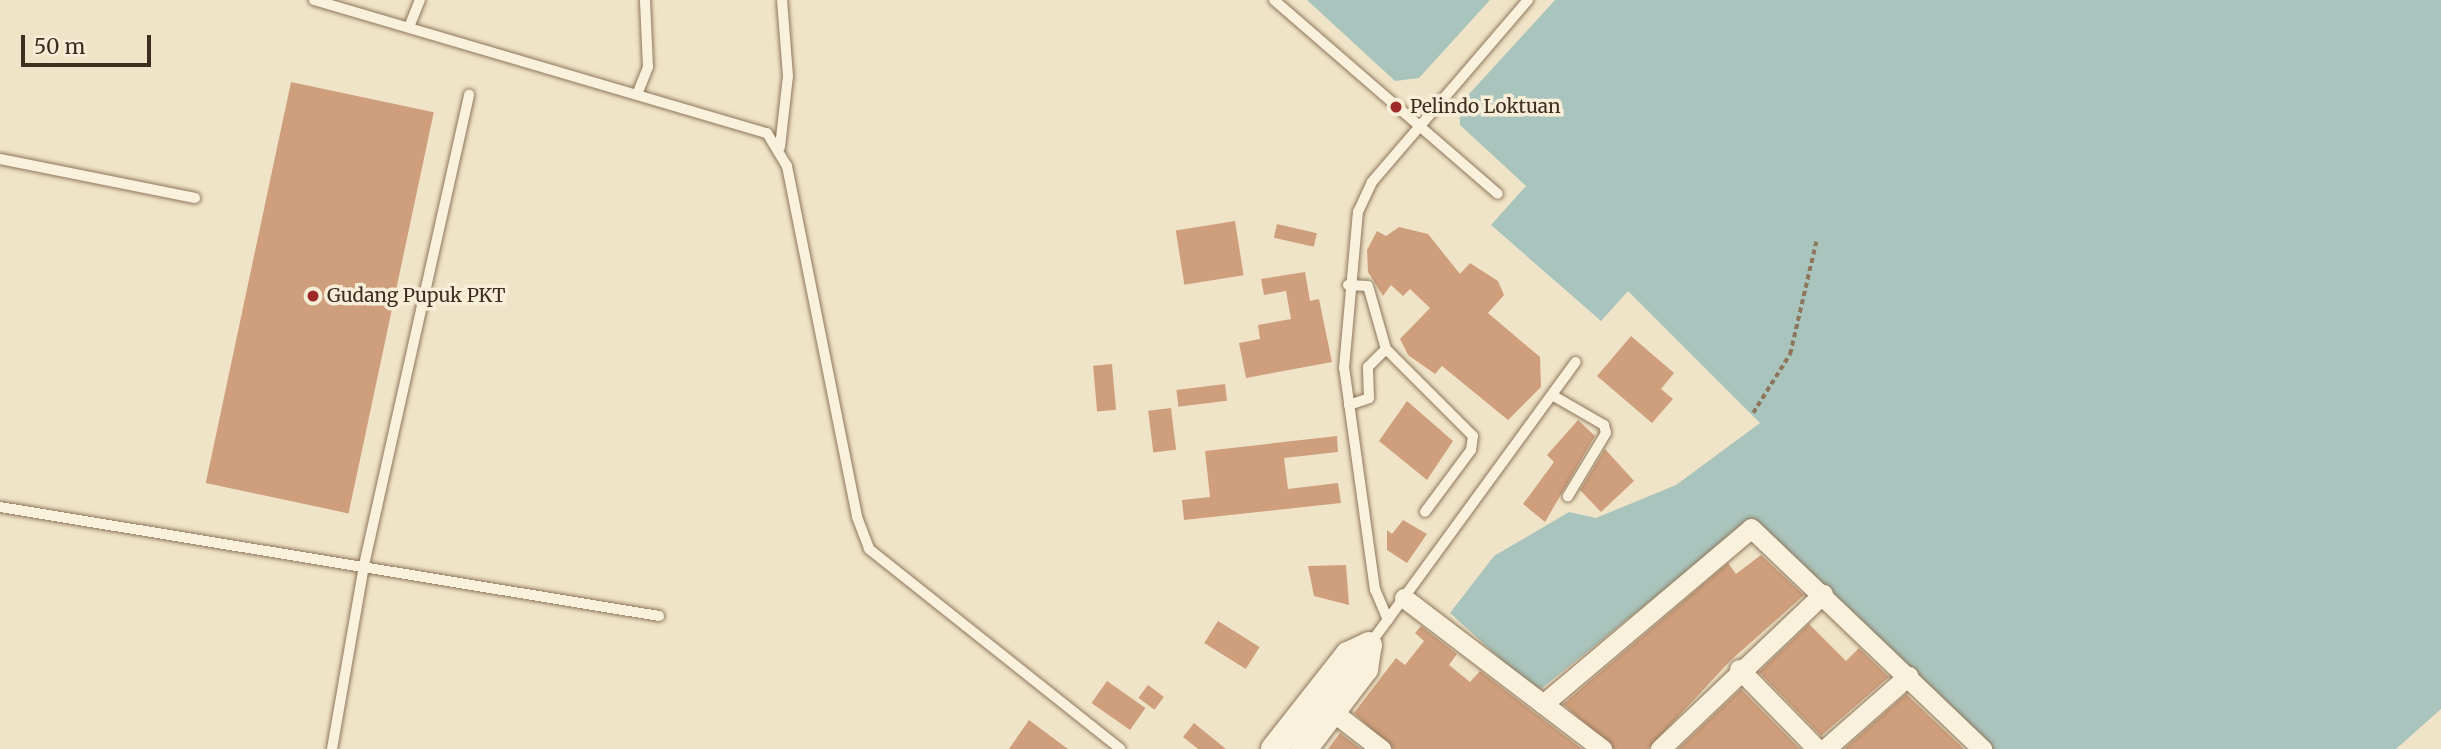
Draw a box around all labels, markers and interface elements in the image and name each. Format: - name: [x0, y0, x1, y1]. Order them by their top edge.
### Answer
- scale bar: [24, 21, 154, 65]
- text: 50 m: [34, 33, 85, 60]
- place label: Pelindo Loktuan: [1410, 96, 1561, 118]
- marker: Pelindo Loktuan: [1388, 99, 1404, 115]
- place label: Gudang Pupuk PKT: [327, 285, 505, 307]
- marker: Gudang Pupuk PKT: [305, 288, 321, 304]

